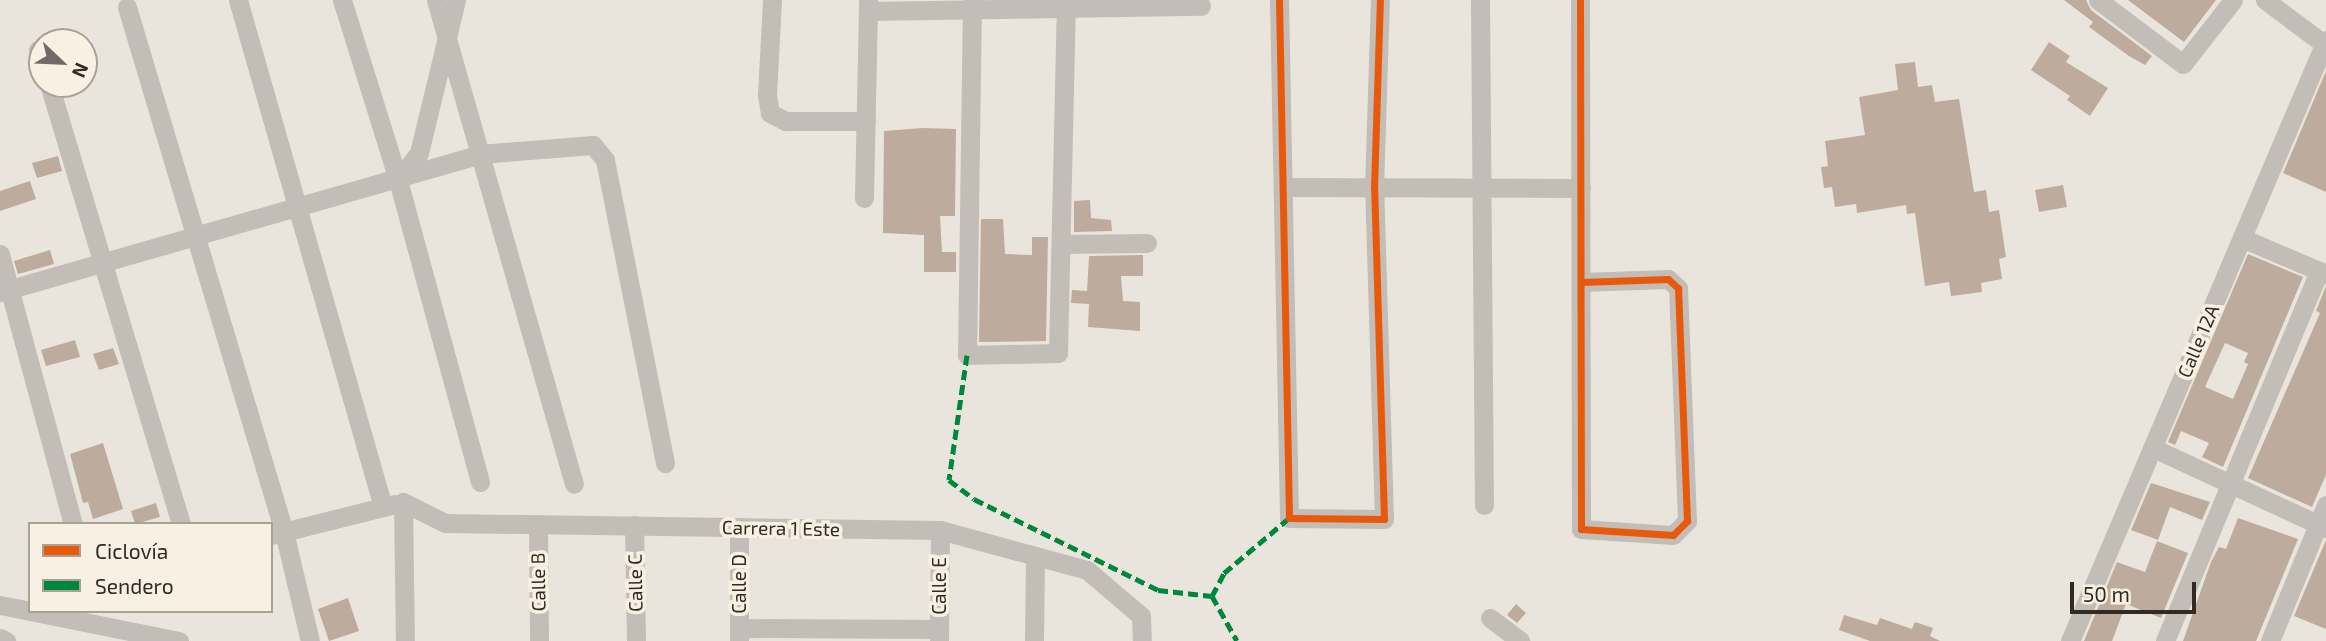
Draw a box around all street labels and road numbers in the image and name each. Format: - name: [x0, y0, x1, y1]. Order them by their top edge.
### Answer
- street label: Calle 12A: [2172, 301, 2224, 381]
- street label: Carrera 1 Este: [722, 516, 840, 540]
- street label: Calle B: [526, 552, 550, 612]
- street label: Calle C: [623, 554, 647, 612]
- street label: Calle D: [728, 554, 750, 614]
- street label: Calle E: [928, 557, 950, 615]

